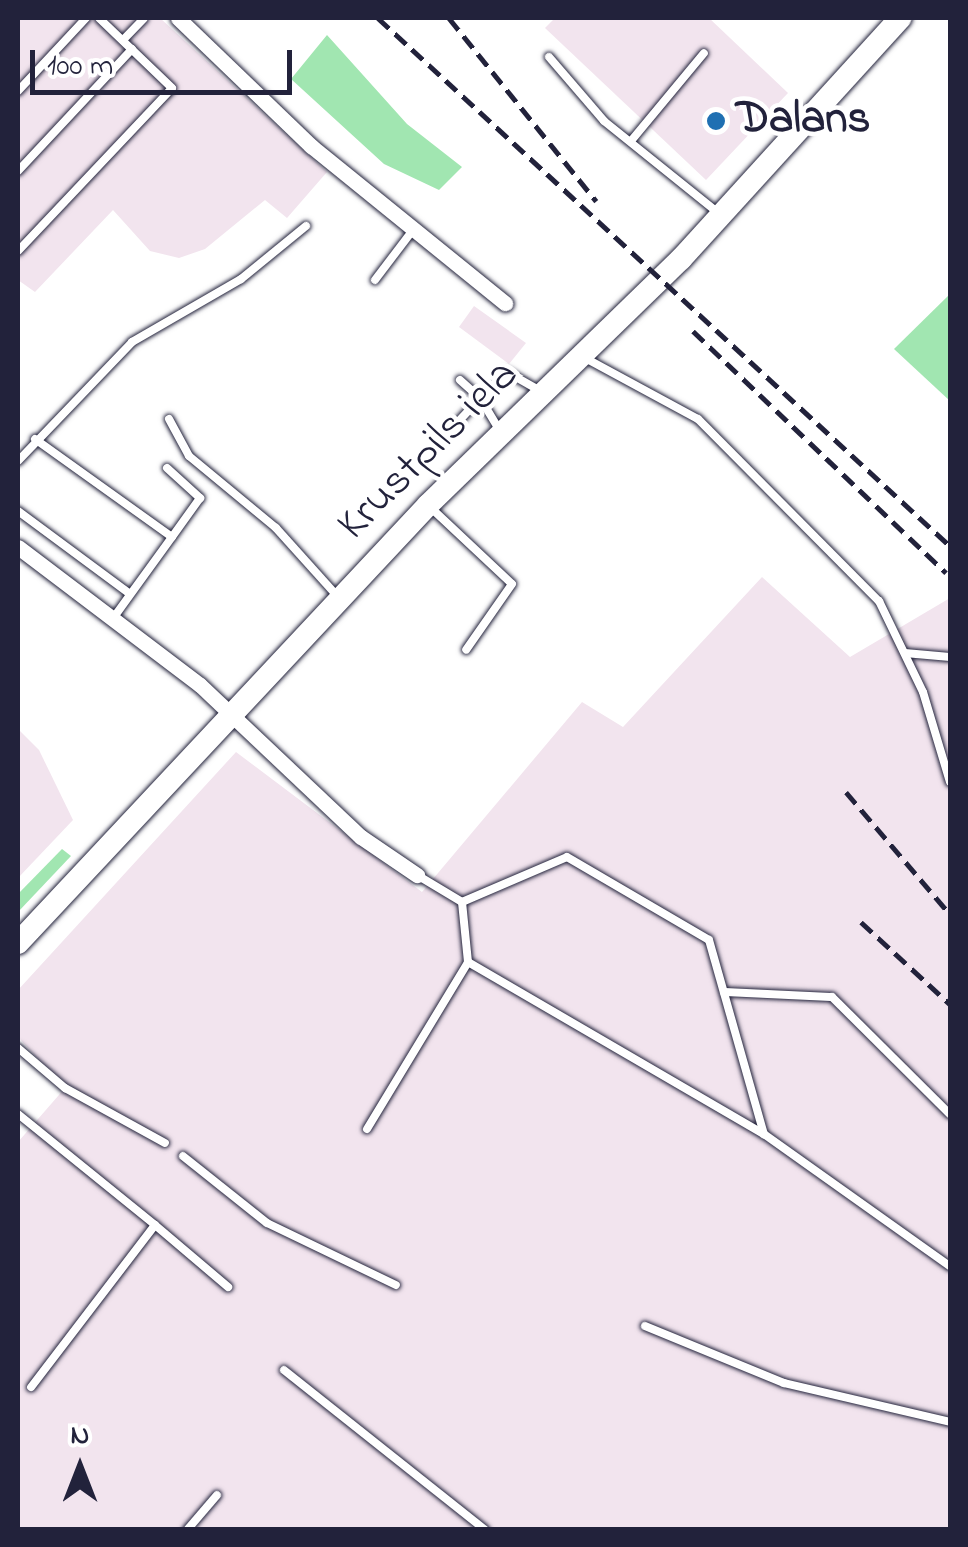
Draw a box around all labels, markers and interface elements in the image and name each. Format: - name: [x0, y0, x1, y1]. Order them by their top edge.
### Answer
- scale bar: [35, 30, 298, 92]
- text: 100 m: [47, 45, 113, 89]
- place label: Dalans: [736, 94, 870, 148]
- marker: Dalans: [705, 110, 727, 132]
- street label: Krustpils iela: [327, 349, 531, 553]
- text: N: [71, 1416, 89, 1457]
- north arrow: [30, 1417, 130, 1517]

